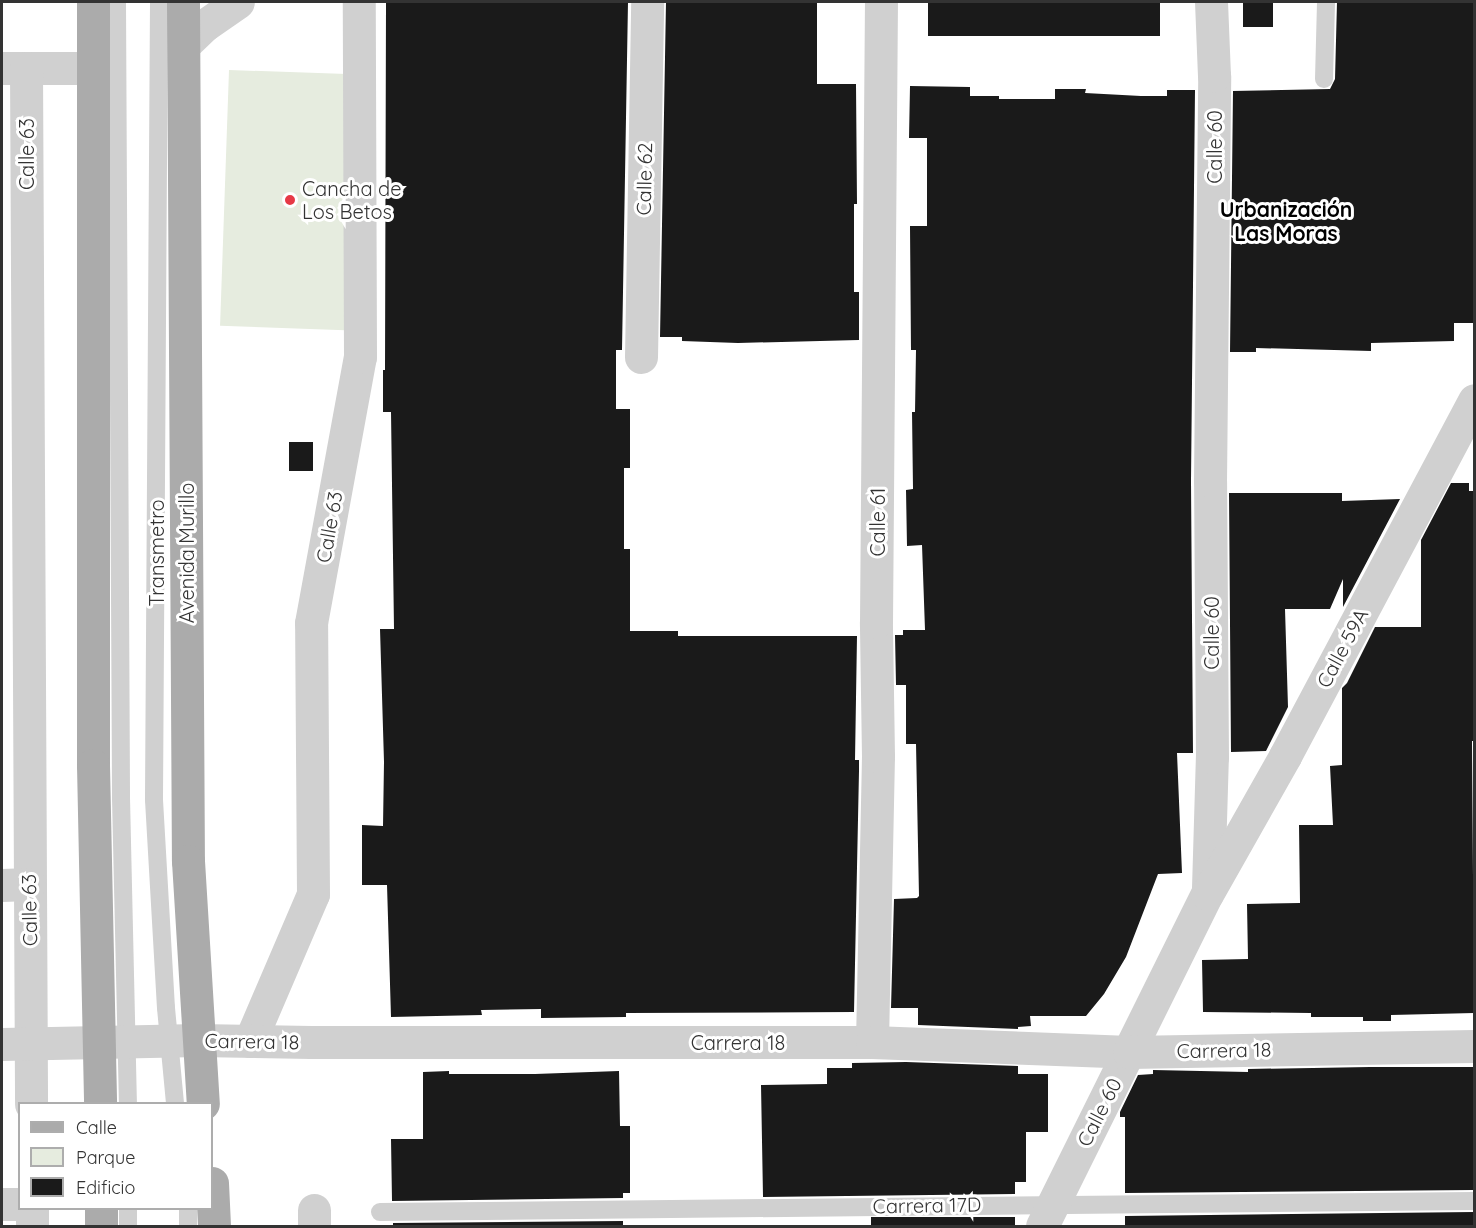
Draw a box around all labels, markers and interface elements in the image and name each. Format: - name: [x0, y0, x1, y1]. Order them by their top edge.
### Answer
- street label: Calle 60: [1202, 110, 1226, 184]
- street label: Calle 63: [14, 118, 38, 190]
- street label: Calle 62: [631, 142, 657, 216]
- place label: Cancha de Los Betos: [302, 176, 401, 223]
- marker: Cancha de Los Betos: [283, 193, 297, 207]
- district label: Urbanización Las Moras: [1220, 196, 1352, 246]
- street label: Avenida Murillo: [174, 483, 198, 623]
- street label: Calle 61: [865, 488, 889, 556]
- street label: Calle 63: [311, 489, 347, 565]
- street label: Transmetro: [144, 499, 168, 607]
- street label: Calle 60: [1199, 596, 1223, 670]
- street label: Calle 59A: [1311, 604, 1373, 692]
- street label: Calle 63: [16, 874, 42, 946]
- street label: Carrera 18: [204, 1028, 300, 1054]
- street label: Carrera 18: [691, 1030, 785, 1054]
- street label: Carrera 18: [1176, 1037, 1272, 1063]
- street label: Calle 60: [1072, 1074, 1126, 1150]
- legend: [18, 1102, 213, 1210]
- text: Calle: [76, 1116, 117, 1139]
- text: Parque: [76, 1146, 135, 1169]
- text: Edificio: [76, 1176, 135, 1199]
- street label: Carrera 17D: [873, 1192, 981, 1218]

